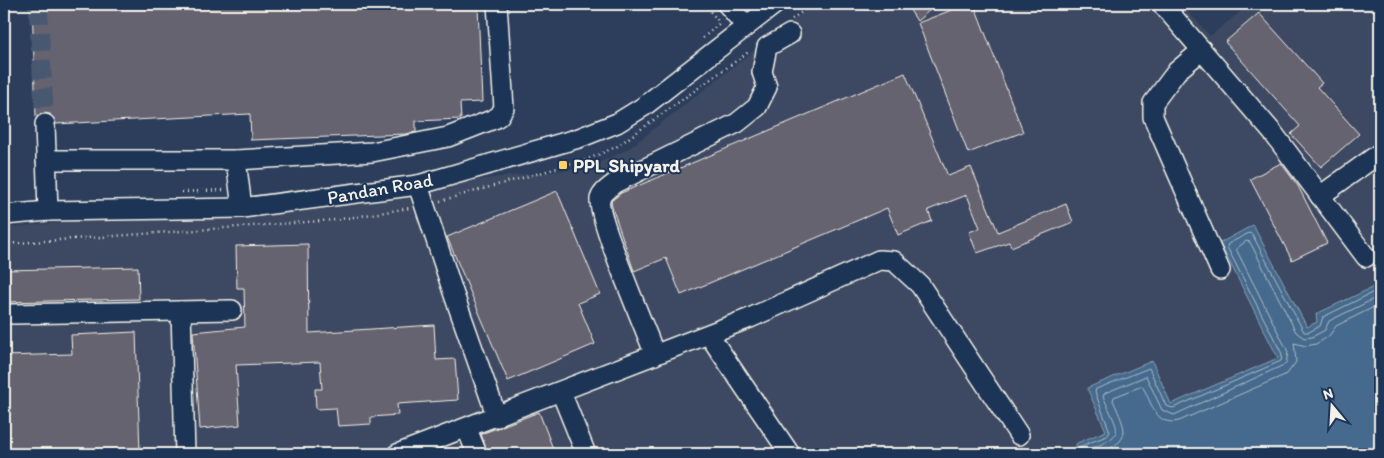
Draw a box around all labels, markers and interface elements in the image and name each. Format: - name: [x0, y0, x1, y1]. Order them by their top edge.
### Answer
- place label: PPL Shipyard: [573, 154, 681, 177]
- marker: PPL Shipyard: [557, 159, 569, 171]
- street label: Pandan Road: [325, 168, 435, 209]
- north arrow: [1306, 380, 1356, 430]
- text: N: [1321, 385, 1335, 404]

